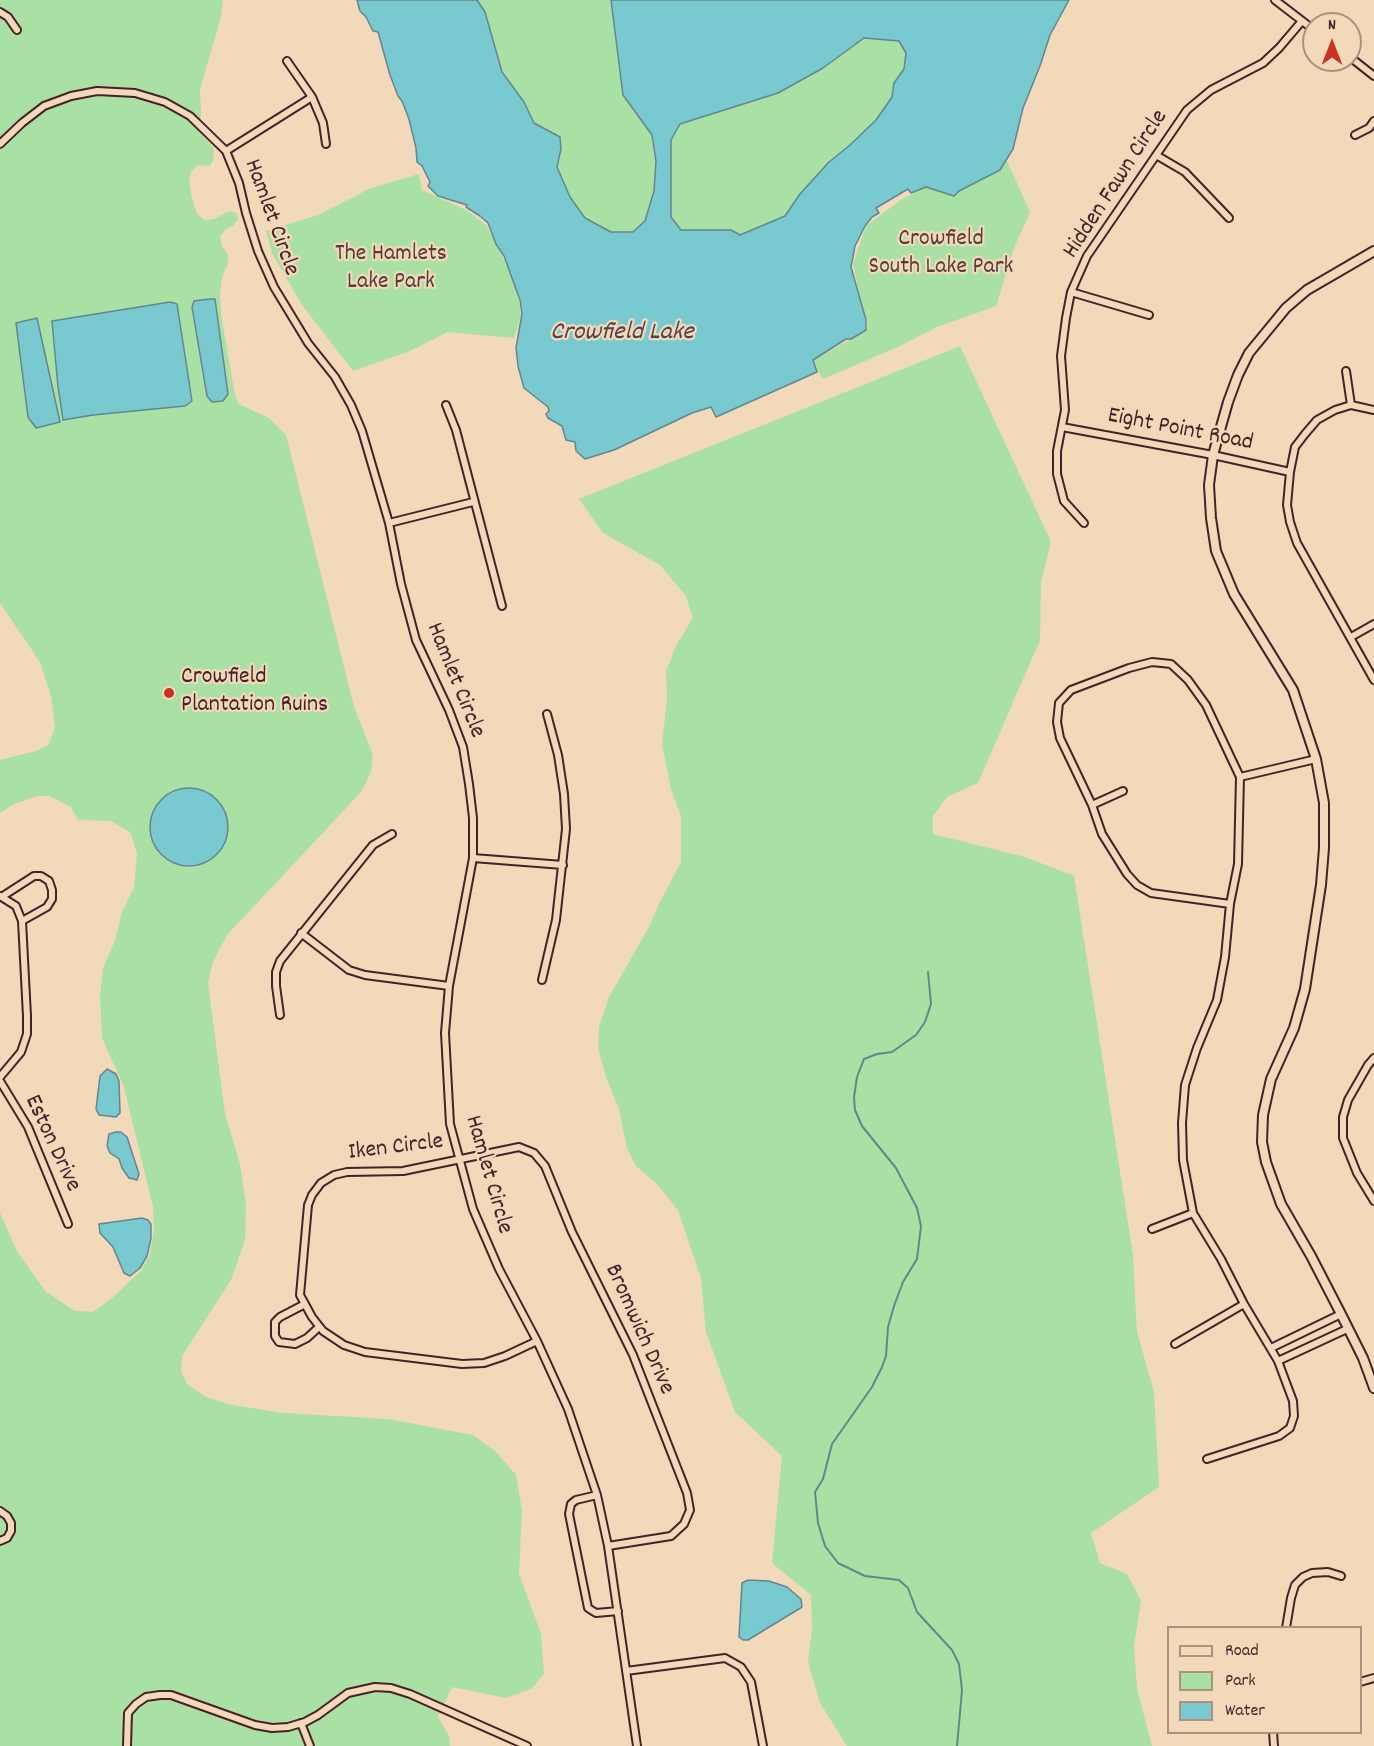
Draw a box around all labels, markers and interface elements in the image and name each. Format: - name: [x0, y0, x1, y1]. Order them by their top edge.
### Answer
- north arrow: [1302, 12, 1362, 72]
- text: N: [1328, 14, 1336, 37]
- street label: Hidden Fawn Circle: [1058, 105, 1176, 265]
- street label: Hamlet Circle: [236, 156, 304, 280]
- park label: Crowfield South Lake Park: [869, 227, 1013, 283]
- park label: The Hamlets Lake Park: [335, 242, 447, 298]
- water label: Crowfield Lake: [550, 318, 694, 350]
- street label: Eight Point Road: [1105, 403, 1255, 459]
- street label: Hamlet Circle: [418, 619, 490, 743]
- place label: Crowfield Plantation Ruins: [181, 665, 328, 721]
- marker: Crowfield Plantation Ruins: [162, 686, 176, 700]
- street label: Eston Drive: [16, 1091, 86, 1197]
- street label: Hamlet Circle: [456, 1113, 518, 1237]
- street label: Iken Circle: [347, 1129, 445, 1169]
- street label: Bromwich Drive: [596, 1260, 680, 1400]
- legend: [1167, 1626, 1362, 1734]
- text: Road: [1225, 1639, 1259, 1664]
- text: Park: [1225, 1669, 1256, 1694]
- text: Water: [1225, 1699, 1265, 1724]

